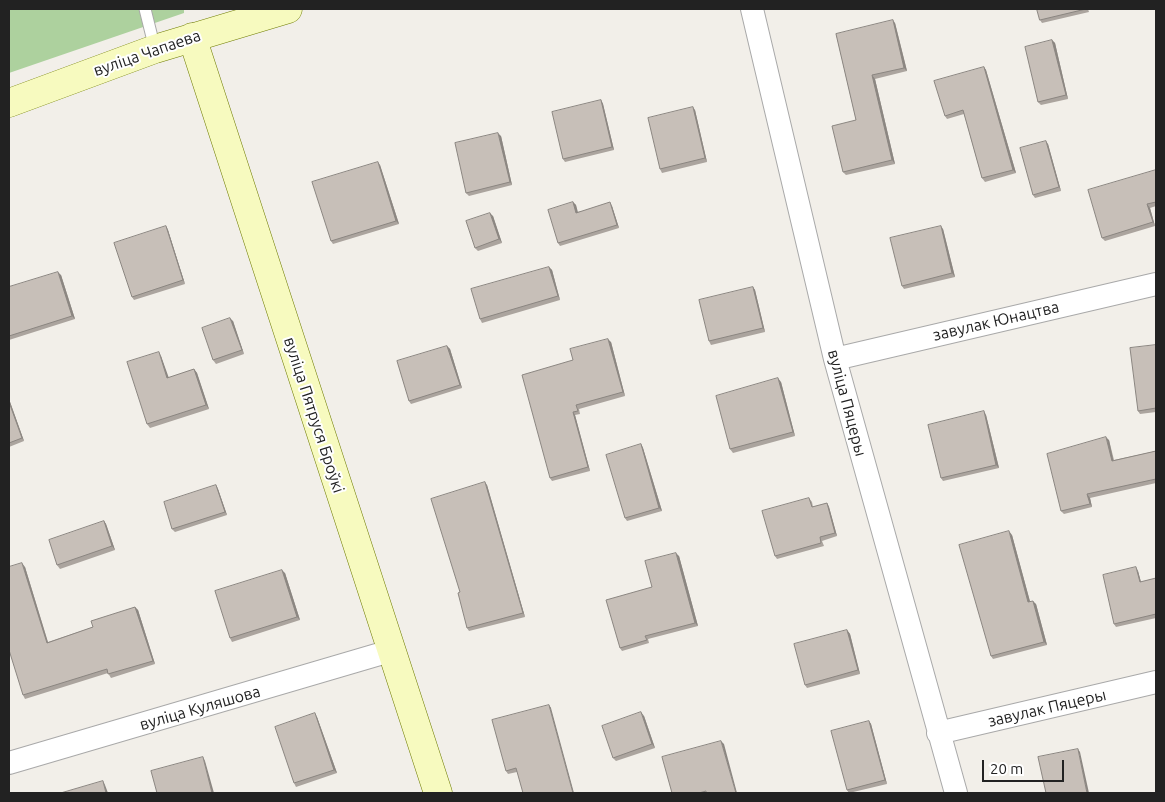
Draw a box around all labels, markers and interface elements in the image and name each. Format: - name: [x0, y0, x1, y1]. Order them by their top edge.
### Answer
- street label: вуліца Чапаева: [91, 26, 203, 80]
- street label: завулак Юнацтва: [931, 297, 1061, 345]
- street label: вуліца Пятруся Броўкі: [280, 335, 348, 495]
- street label: вуліца Пяцеры: [824, 348, 870, 458]
- street label: вуліца Куляшова: [137, 682, 263, 734]
- street label: завулак Пяцеры: [986, 685, 1108, 731]
- scale bar: [985, 750, 1068, 782]
- text: 20 m: [990, 760, 1023, 777]

